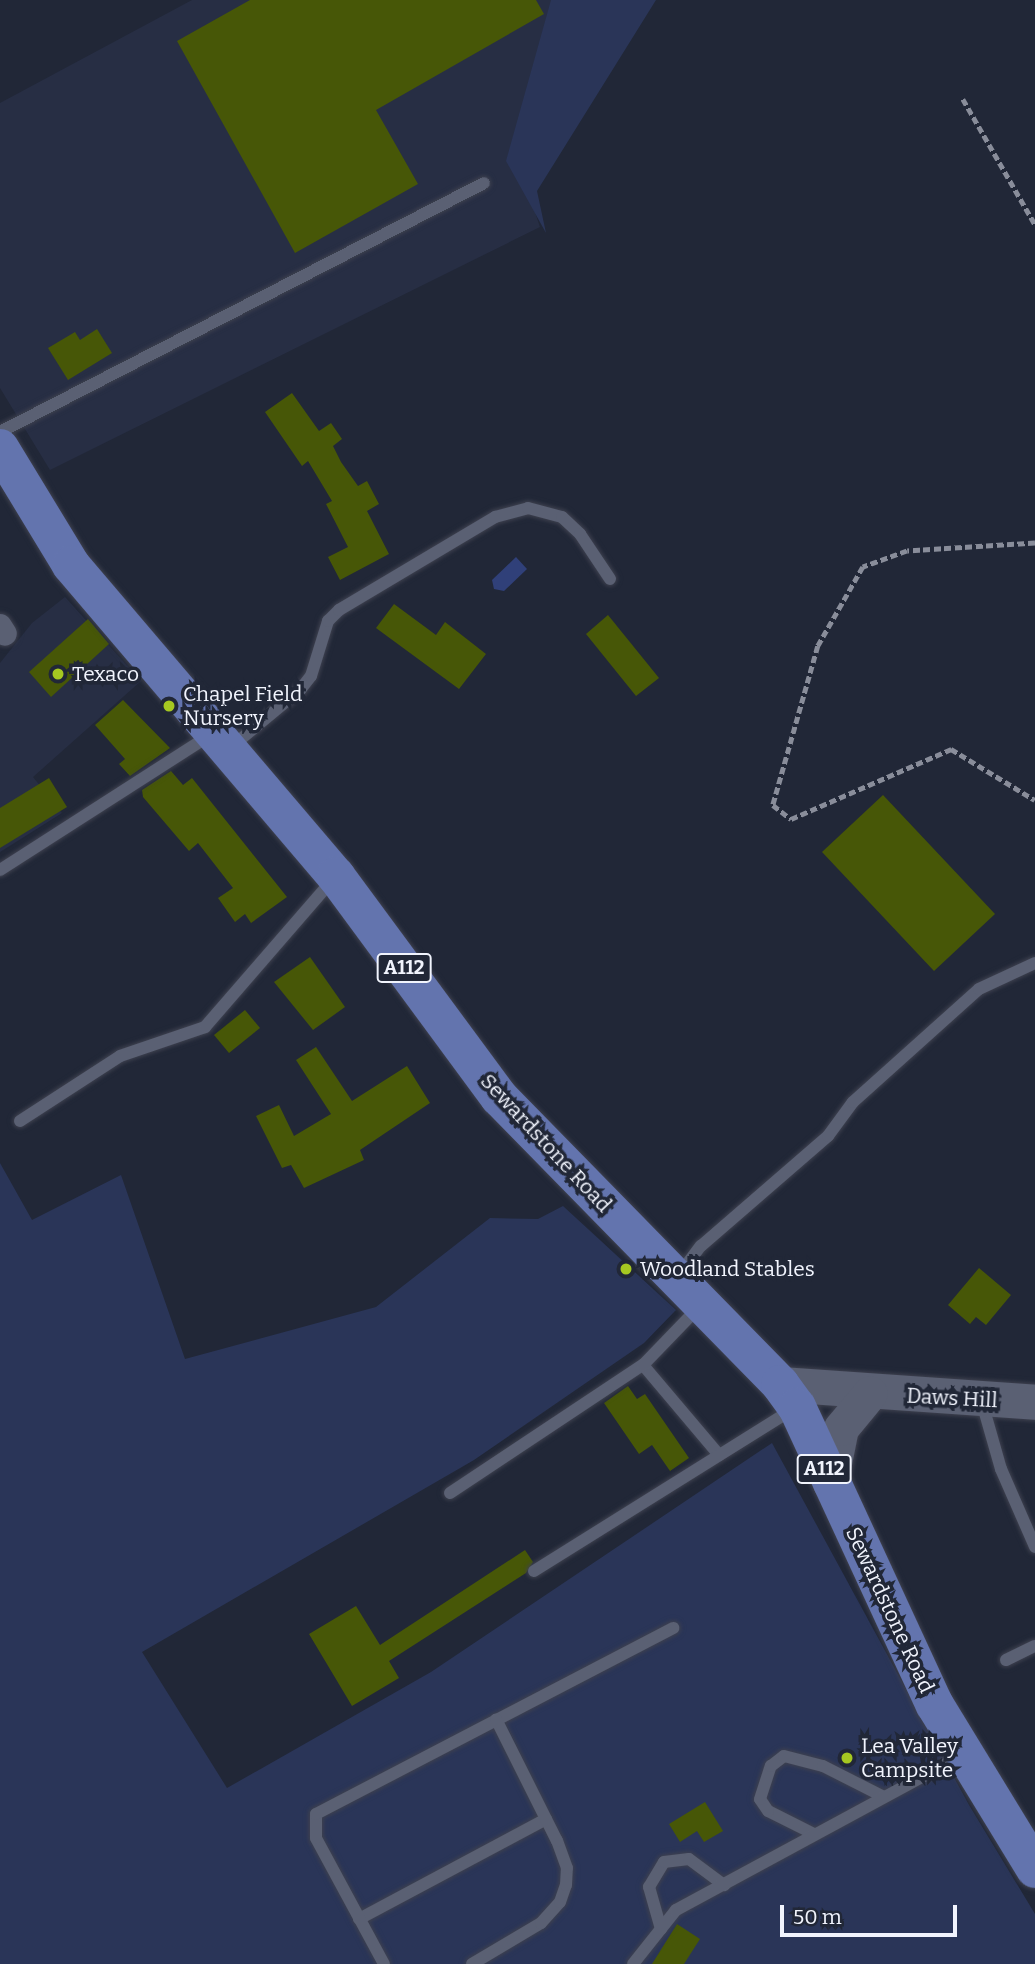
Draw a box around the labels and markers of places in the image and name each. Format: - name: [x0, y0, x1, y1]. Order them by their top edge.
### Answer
- place label: Texaco: [72, 661, 139, 687]
- marker: Texaco: [50, 666, 66, 682]
- place label: Chapel Field Nursery: [183, 681, 302, 731]
- marker: Chapel Field Nursery: [161, 698, 177, 714]
- place label: Woodland Stables: [640, 1256, 815, 1282]
- marker: Woodland Stables: [618, 1261, 634, 1277]
- place label: Lea Valley Campsite: [861, 1733, 958, 1783]
- marker: Lea Valley Campsite: [839, 1750, 855, 1766]

